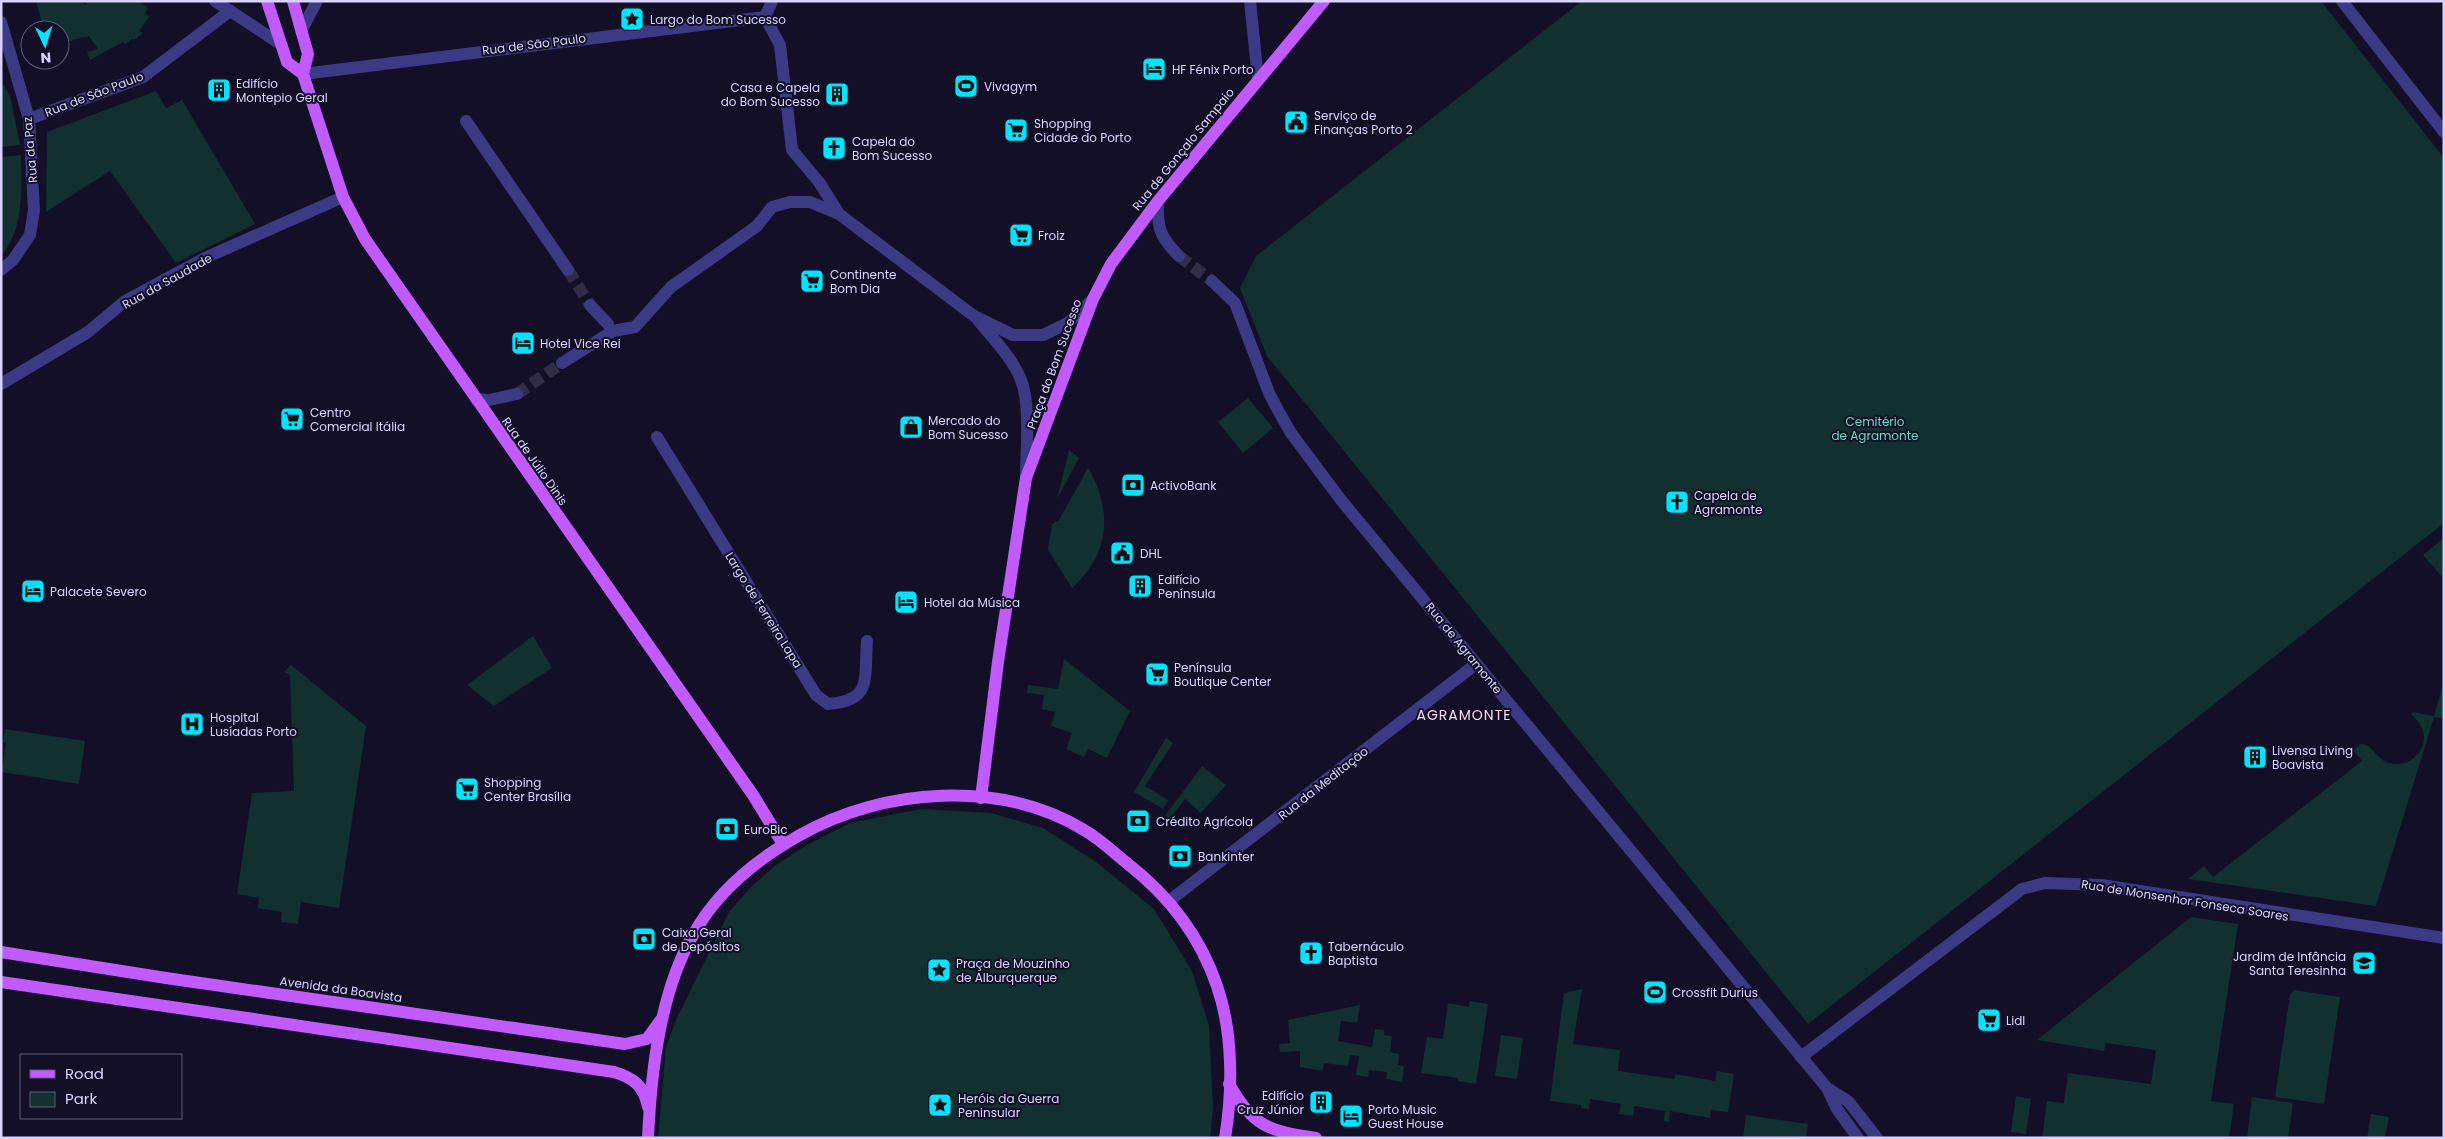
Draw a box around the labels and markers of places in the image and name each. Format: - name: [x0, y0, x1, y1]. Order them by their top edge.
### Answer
- place icon: Largo do Bom Sucesso: [619, 6, 645, 32]
- place label: Largo do Bom Sucesso: [650, 11, 786, 28]
- hotel icon: HF Fénix Porto: [1141, 56, 1167, 82]
- place label: HF Fénix Porto: [1172, 61, 1254, 78]
- sports icon: Vivagym: [953, 73, 979, 99]
- place label: Edifício Montepio Geral: [236, 75, 328, 106]
- building icon: Edifício Montepio Geral: [206, 77, 232, 103]
- place label: Vivagym: [984, 78, 1037, 95]
- place label: Casa e Capela do Bom Sucesso: [721, 79, 820, 110]
- building icon: Casa e Capela do Bom Sucesso: [824, 81, 850, 107]
- place label: Serviço de Finanças Porto 2: [1314, 107, 1413, 138]
- public building icon: Serviço de Finanças Porto 2: [1283, 109, 1309, 135]
- place label: Shopping Cidade do Porto: [1034, 115, 1132, 146]
- supermarket icon: Shopping Cidade do Porto: [1003, 117, 1029, 143]
- place label: Capela do Bom Sucesso: [852, 133, 933, 164]
- church icon: Capela do Bom Sucesso: [821, 135, 847, 161]
- supermarket icon: Froiz: [1008, 222, 1034, 248]
- place label: Froiz: [1038, 227, 1065, 244]
- place label: Continente Bom Dia: [830, 266, 897, 297]
- supermarket icon: Continente Bom Dia: [799, 268, 825, 294]
- hotel icon: Hotel Vice Rei: [510, 330, 536, 356]
- place label: Hotel Vice Rei: [540, 335, 621, 352]
- place label: Centro Comercial Itália: [310, 404, 405, 435]
- supermarket icon: Centro Comercial Itália: [279, 406, 305, 432]
- place label: Mercado do Bom Sucesso: [928, 412, 1009, 443]
- shop icon: Mercado do Bom Sucesso: [898, 414, 924, 440]
- bank icon: ActivoBank: [1120, 472, 1146, 498]
- place label: ActivoBank: [1150, 477, 1217, 494]
- place label: Capela de Agramonte: [1694, 487, 1762, 518]
- church icon: Capela de Agramonte: [1664, 489, 1690, 515]
- public building icon: DHL: [1109, 540, 1135, 566]
- place label: DHL: [1140, 545, 1162, 562]
- place label: Edifício Península: [1158, 571, 1216, 602]
- building icon: Edifício Península: [1127, 573, 1153, 599]
- hotel icon: Palacete Severo: [20, 578, 46, 604]
- place label: Palacete Severo: [50, 583, 147, 600]
- hotel icon: Hotel da Música: [893, 589, 919, 615]
- place label: Hotel da Música: [924, 594, 1020, 611]
- place label: Península Boutique Center: [1174, 659, 1272, 690]
- supermarket icon: Península Boutique Center: [1144, 661, 1170, 687]
- place label: Hospital Lusíadas Porto: [210, 709, 297, 740]
- hospital icon: Hospital Lusíadas Porto: [179, 711, 205, 737]
- place label: Livensa Living Boavista: [2272, 742, 2353, 773]
- building icon: Livensa Living Boavista: [2242, 744, 2268, 770]
- place label: Shopping Center Brasília: [484, 774, 571, 805]
- supermarket icon: Shopping Center Brasília: [454, 776, 480, 802]
- bank icon: Crédito Agrícola: [1125, 808, 1151, 834]
- place label: Crédito Agrícola: [1156, 813, 1253, 830]
- bank icon: EuroBic: [714, 816, 740, 842]
- place label: EuroBic: [744, 821, 788, 838]
- bank icon: Bankinter: [1167, 843, 1193, 869]
- place label: Bankinter: [1198, 848, 1255, 865]
- place label: Caixa Geral de Depósitos: [662, 924, 740, 955]
- bank icon: Caixa Geral de Depósitos: [631, 926, 657, 952]
- place label: Tabernáculo Baptista: [1328, 938, 1404, 969]
- church icon: Tabernáculo Baptista: [1298, 940, 1324, 966]
- place label: Jardim de Infância Santa Teresinha: [2233, 948, 2346, 979]
- school or university icon: Jardim de Infância Santa Teresinha: [2351, 950, 2377, 976]
- place label: Praça de Mouzinho de Alburquerque: [956, 955, 1070, 986]
- place icon: Praça de Mouzinho de Alburquerque: [926, 957, 952, 983]
- sports icon: Crossfit Durius: [1642, 979, 1668, 1005]
- place label: Crossfit Durius: [1672, 984, 1758, 1001]
- supermarket icon: Lidl: [1976, 1007, 2002, 1033]
- place label: Lidl: [2006, 1012, 2025, 1029]
- place label: Edifício Cruz Júnior: [1237, 1087, 1305, 1118]
- building icon: Edifício Cruz Júnior: [1308, 1089, 1334, 1115]
- place label: Heróis da Guerra Peninsular: [958, 1090, 1059, 1121]
- place icon: Heróis da Guerra Peninsular: [927, 1092, 953, 1118]
- place label: Porto Music Guest House: [1368, 1101, 1444, 1132]
- hotel icon: Porto Music Guest House: [1338, 1103, 1364, 1129]

